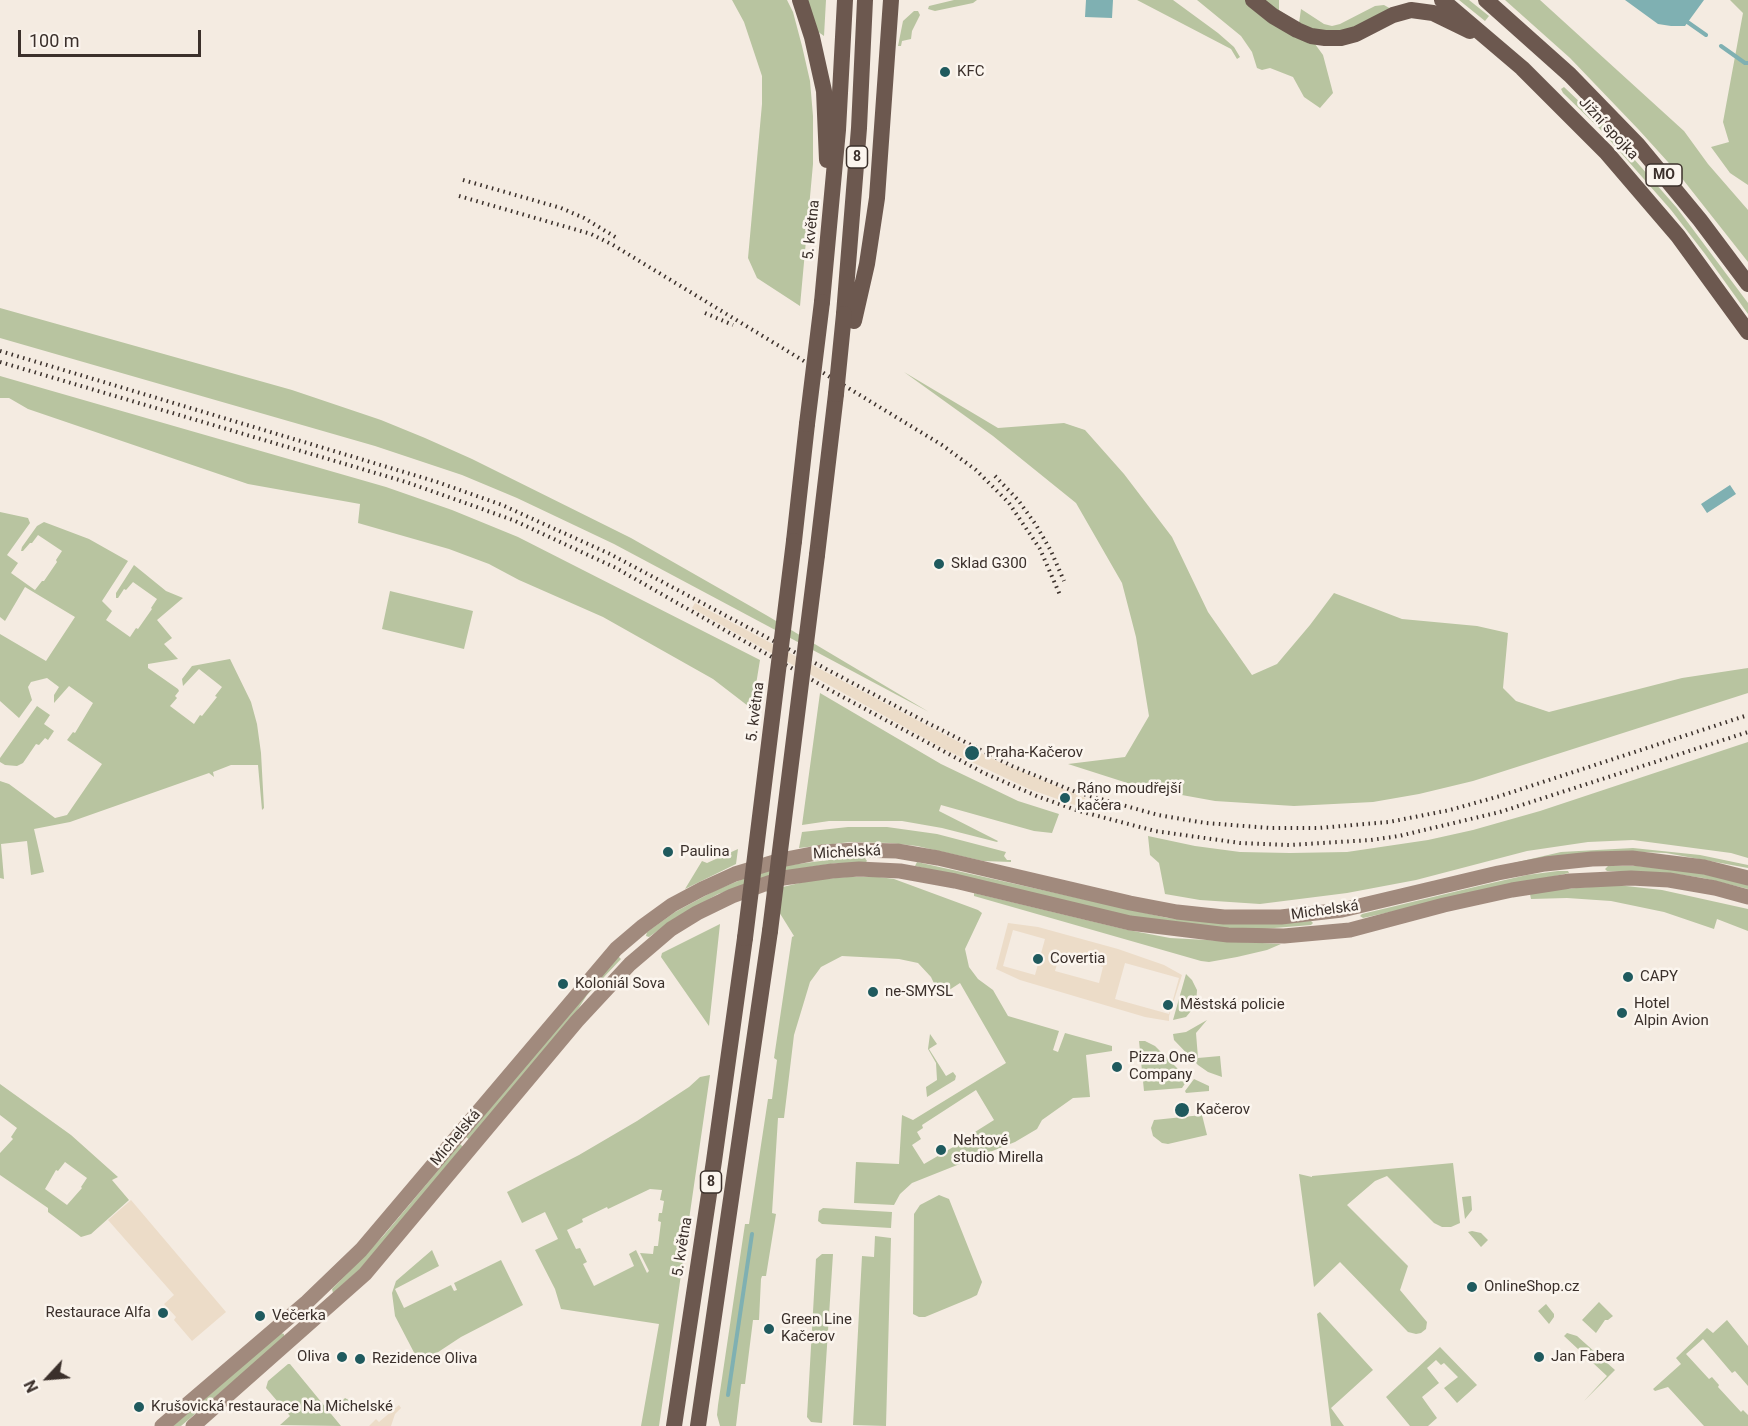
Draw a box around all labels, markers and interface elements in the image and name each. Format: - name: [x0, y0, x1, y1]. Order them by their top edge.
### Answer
- scale bar: [21, 18, 204, 56]
- text: 100 m: [29, 30, 80, 51]
- place label: KFC: [957, 63, 984, 81]
- marker: KFC: [938, 65, 952, 79]
- street label: Jižní spojka: [1574, 94, 1642, 164]
- road number: 8: [846, 146, 868, 168]
- road number: MO: [1646, 164, 1682, 186]
- street label: 5. května: [800, 199, 824, 261]
- place label: Sklad G300: [951, 555, 1027, 573]
- marker: Sklad G300: [932, 557, 946, 571]
- street label: 5. května: [743, 681, 769, 743]
- marker: Praha-Kačerov: [963, 744, 981, 762]
- place label: Praha-Kačerov: [986, 744, 1083, 762]
- place label: Ráno moudřejší kačera: [1077, 780, 1181, 815]
- marker: Ráno moudřejší kačera: [1058, 791, 1072, 805]
- street label: Michelská: [813, 842, 881, 864]
- place label: Paulina: [680, 843, 730, 861]
- marker: Paulina: [661, 845, 675, 859]
- street label: Michelská: [1290, 897, 1360, 925]
- place label: Covertia: [1050, 950, 1105, 968]
- marker: Covertia: [1031, 952, 1045, 966]
- place label: CAPY: [1640, 968, 1678, 986]
- marker: CAPY: [1621, 970, 1635, 984]
- place label: Koloniál Sova: [575, 975, 665, 993]
- marker: Koloniál Sova: [556, 977, 570, 991]
- place label: ne-SMYSL: [885, 983, 953, 1001]
- marker: ne-SMYSL: [866, 985, 880, 999]
- place label: Hotel Alpin Avion: [1634, 995, 1709, 1030]
- place label: Městská policie: [1180, 996, 1285, 1014]
- marker: Městská policie: [1161, 998, 1175, 1012]
- marker: Hotel Alpin Avion: [1615, 1006, 1629, 1020]
- place label: Pizza One Company: [1129, 1049, 1195, 1084]
- marker: Pizza One Company: [1110, 1060, 1124, 1074]
- marker: Kačerov: [1173, 1101, 1191, 1119]
- place label: Kačerov: [1196, 1101, 1250, 1119]
- street label: Michelská: [427, 1106, 485, 1170]
- place label: Nehtové studio Mirella: [953, 1132, 1043, 1167]
- marker: Nehtové studio Mirella: [934, 1143, 948, 1157]
- road number: 8: [700, 1171, 722, 1193]
- street label: 5. května: [669, 1216, 697, 1278]
- place label: OnlineShop.cz: [1484, 1278, 1580, 1296]
- marker: OnlineShop.cz: [1465, 1280, 1479, 1294]
- place label: Restaurace Alfa: [45, 1304, 151, 1322]
- marker: Restaurace Alfa: [156, 1306, 170, 1320]
- place label: Večerka: [272, 1307, 326, 1325]
- marker: Večerka: [253, 1309, 267, 1323]
- place label: Green Line Kačerov: [781, 1311, 852, 1346]
- marker: Green Line Kačerov: [762, 1322, 776, 1336]
- north arrow: [18, 1348, 78, 1408]
- place label: Oliva: [297, 1348, 330, 1366]
- place label: Jan Fabera: [1551, 1348, 1625, 1366]
- marker: Oliva: [335, 1350, 349, 1364]
- place label: Rezidence Oliva: [372, 1350, 477, 1368]
- marker: Jan Fabera: [1532, 1350, 1546, 1364]
- marker: Rezidence Oliva: [353, 1352, 367, 1366]
- text: N: [20, 1377, 42, 1395]
- place label: Krušovická restaurace Na Michelské: [151, 1398, 393, 1416]
- marker: Krušovická restaurace Na Michelské: [132, 1400, 146, 1414]

